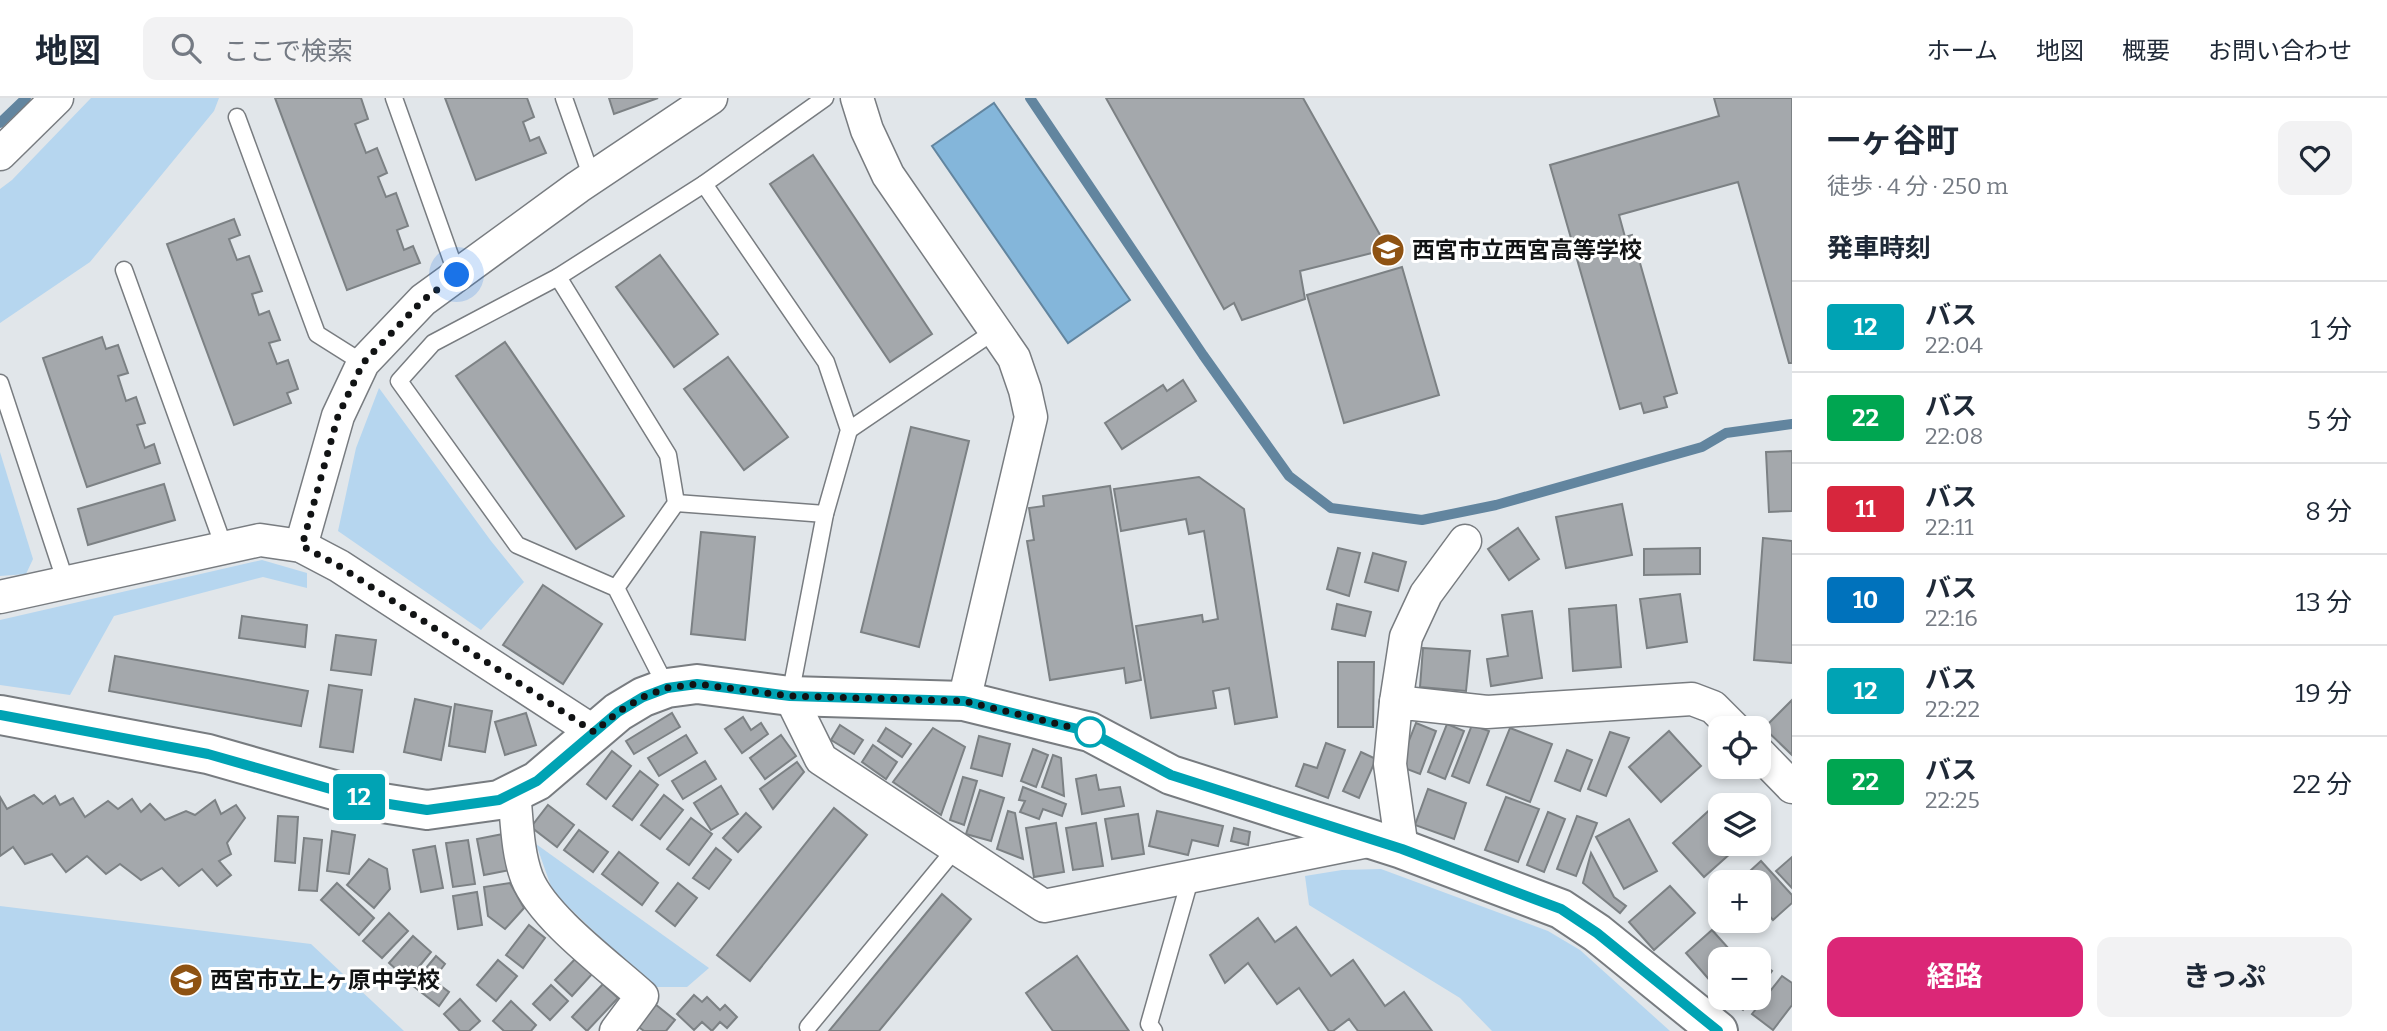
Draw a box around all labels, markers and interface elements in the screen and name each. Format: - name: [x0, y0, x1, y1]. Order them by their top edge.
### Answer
- search box: [143, 17, 633, 80]
- icon: search: [167, 29, 205, 67]
- text: 地図: [35, 31, 101, 71]
- text: ここで検索: [223, 36, 353, 67]
- text: ホーム: [1927, 37, 1998, 65]
- text: 地図: [2036, 37, 2084, 65]
- text: 概要: [2122, 37, 2170, 65]
- text: お問い合わせ: [2208, 37, 2352, 65]
- text: 一ヶ谷町: [1827, 121, 1959, 161]
- button: heart: [2278, 121, 2352, 195]
- text: 徒歩 · 4 分 · 250 m: [1827, 172, 2008, 200]
- school or university icon: 西宮市立西宮高等学校: [1369, 231, 1407, 269]
- text: 発車時刻: [1827, 233, 1931, 264]
- place label: 西宮市立西宮高等学校: [1412, 236, 1642, 264]
- your location: [439, 257, 474, 292]
- text: バス: [1925, 300, 1977, 331]
- text: 12: [1854, 313, 1877, 341]
- text: 1 分: [2310, 314, 2352, 345]
- text: 22:04: [1925, 331, 1983, 359]
- text: バス: [1925, 391, 1977, 422]
- text: 22: [1852, 404, 1879, 432]
- text: 5 分: [2307, 405, 2352, 436]
- text: 22:08: [1925, 422, 1983, 450]
- text: バス: [1925, 482, 1977, 513]
- text: 11: [1855, 495, 1876, 523]
- text: 8 分: [2305, 496, 2352, 527]
- text: 22:11: [1925, 513, 1974, 541]
- text: バス: [1925, 573, 1977, 604]
- text: 10: [1853, 586, 1878, 614]
- text: 13 分: [2295, 587, 2352, 618]
- text: 22:16: [1925, 604, 1978, 632]
- text: バス: [1925, 664, 1977, 695]
- text: 12: [1854, 677, 1877, 705]
- text: 19 分: [2295, 678, 2352, 709]
- text: 22:22: [1925, 695, 1980, 723]
- map controls: [1708, 716, 1771, 1010]
- button: locate: [1708, 716, 1771, 779]
- unlabelled marker: [1075, 717, 1105, 747]
- text: バス: [1925, 755, 1977, 786]
- text: 22: [1852, 768, 1879, 796]
- text: 22 分: [2293, 769, 2352, 800]
- line badge: 12: [328, 774, 390, 820]
- text: 12: [347, 783, 371, 811]
- text: 22:25: [1925, 786, 1980, 814]
- button: layers: [1708, 793, 1771, 856]
- button: +: [1708, 870, 1771, 933]
- button: 経路: [1827, 937, 2083, 1017]
- button: きっぷ: [2097, 937, 2352, 1017]
- button: −: [1708, 947, 1771, 1010]
- school or university icon: 西宮市立上ヶ原中学校: [167, 961, 205, 999]
- place label: 西宮市立上ヶ原中学校: [210, 966, 440, 994]

